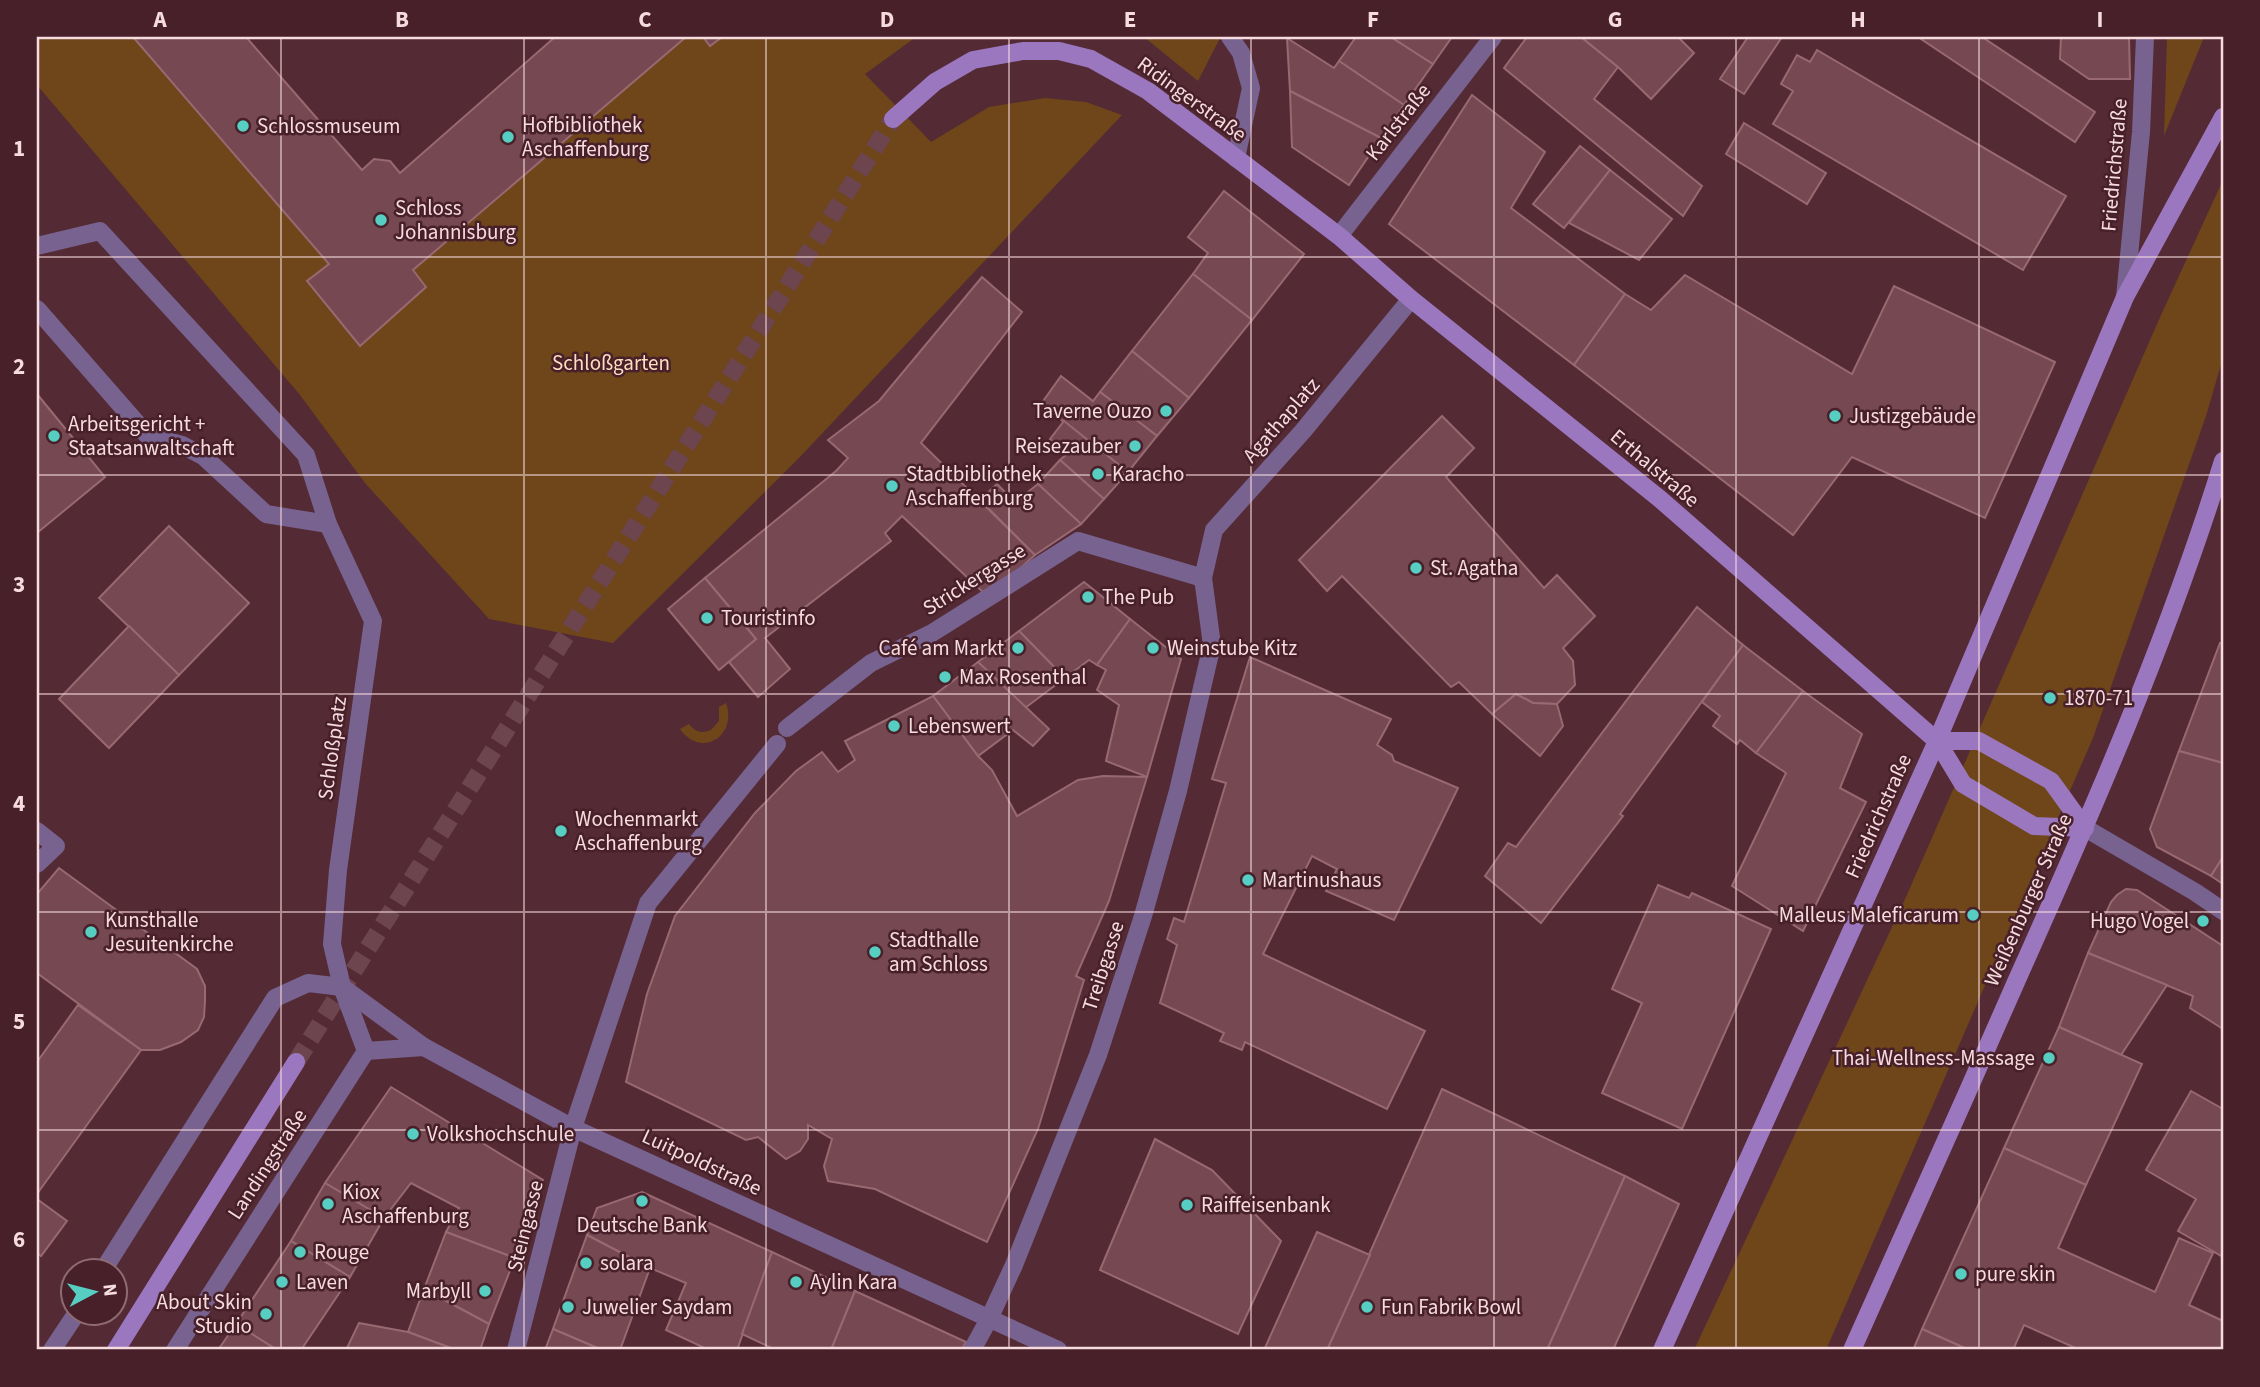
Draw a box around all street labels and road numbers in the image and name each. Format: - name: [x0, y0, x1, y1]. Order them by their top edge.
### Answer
- street label: Ridingerstraße: [1131, 49, 1253, 149]
- street label: Karlstraße: [1358, 77, 1438, 167]
- street label: Friedrichstraße: [2093, 97, 2135, 233]
- street label: Agathaplatz: [1235, 371, 1327, 469]
- street label: Erthalstraße: [1604, 422, 1706, 514]
- street label: Strickergasse: [917, 535, 1031, 623]
- street label: Schloßplatz: [310, 694, 354, 802]
- street label: Friedrichstraße: [1837, 749, 1919, 883]
- street label: Weißenburger Straße: [1976, 809, 2080, 991]
- street label: Treibgasse: [1074, 917, 1132, 1015]
- street label: Landingstraße: [220, 1103, 314, 1225]
- street label: Luitpoldstraße: [637, 1121, 767, 1203]
- street label: Steingasse: [499, 1177, 551, 1275]

